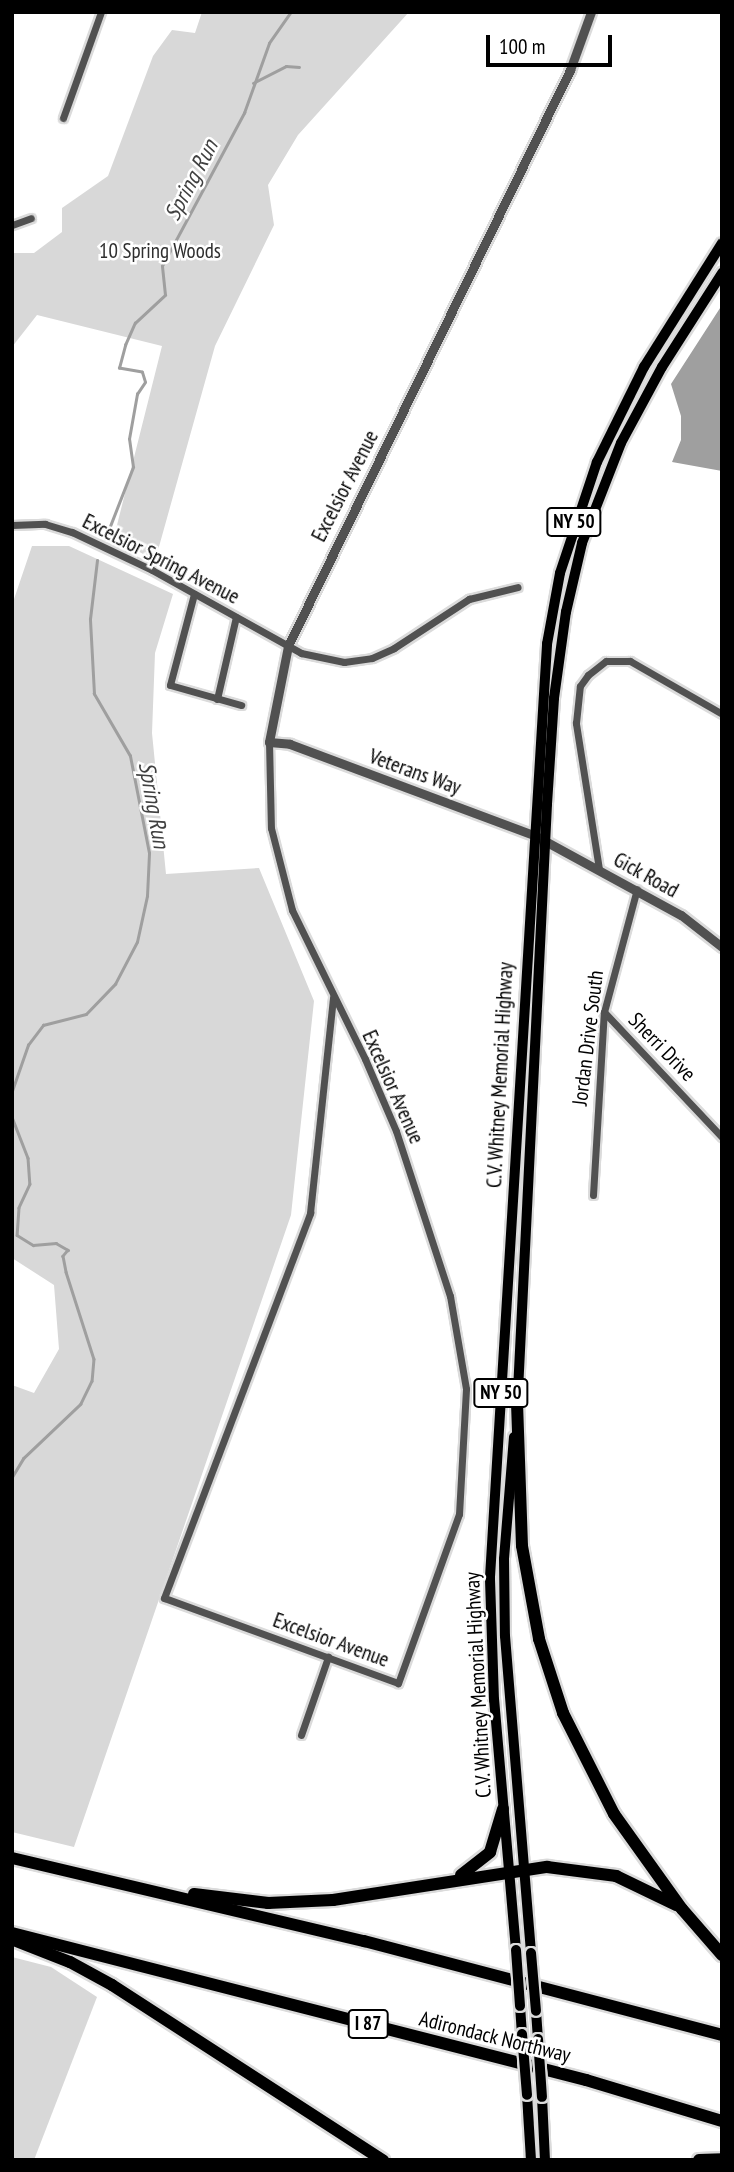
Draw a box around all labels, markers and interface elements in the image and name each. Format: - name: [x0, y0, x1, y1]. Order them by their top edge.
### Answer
- scale bar: [489, 21, 615, 65]
- text: 100 m: [499, 33, 545, 60]
- water label: Spring Run: [158, 135, 224, 225]
- park label: 10 Spring Woods: [99, 238, 221, 264]
- street label: Excelsior Avenue: [306, 426, 384, 546]
- road number: NY 50: [546, 506, 602, 538]
- street label: Excelsior Spring Avenue: [78, 508, 244, 610]
- street label: Veterans Way: [365, 744, 465, 800]
- water label: Spring Run: [133, 760, 175, 850]
- street label: Gick Road: [609, 847, 683, 903]
- street label: C.V. Whitney Memorial Highway: [481, 960, 519, 1190]
- street label: Jordan Drive South: [567, 969, 609, 1107]
- street label: Sherri Drive: [623, 1007, 701, 1087]
- street label: Excelsior Avenue: [357, 1026, 429, 1148]
- road number: NY 50: [473, 1378, 529, 1408]
- street label: C.V. Whitney Memorial Highway: [459, 1570, 497, 1800]
- street label: Excelsior Avenue: [269, 1607, 393, 1673]
- street label: Adirondack Northway: [416, 2006, 574, 2068]
- road number: I 87: [347, 2008, 389, 2040]

